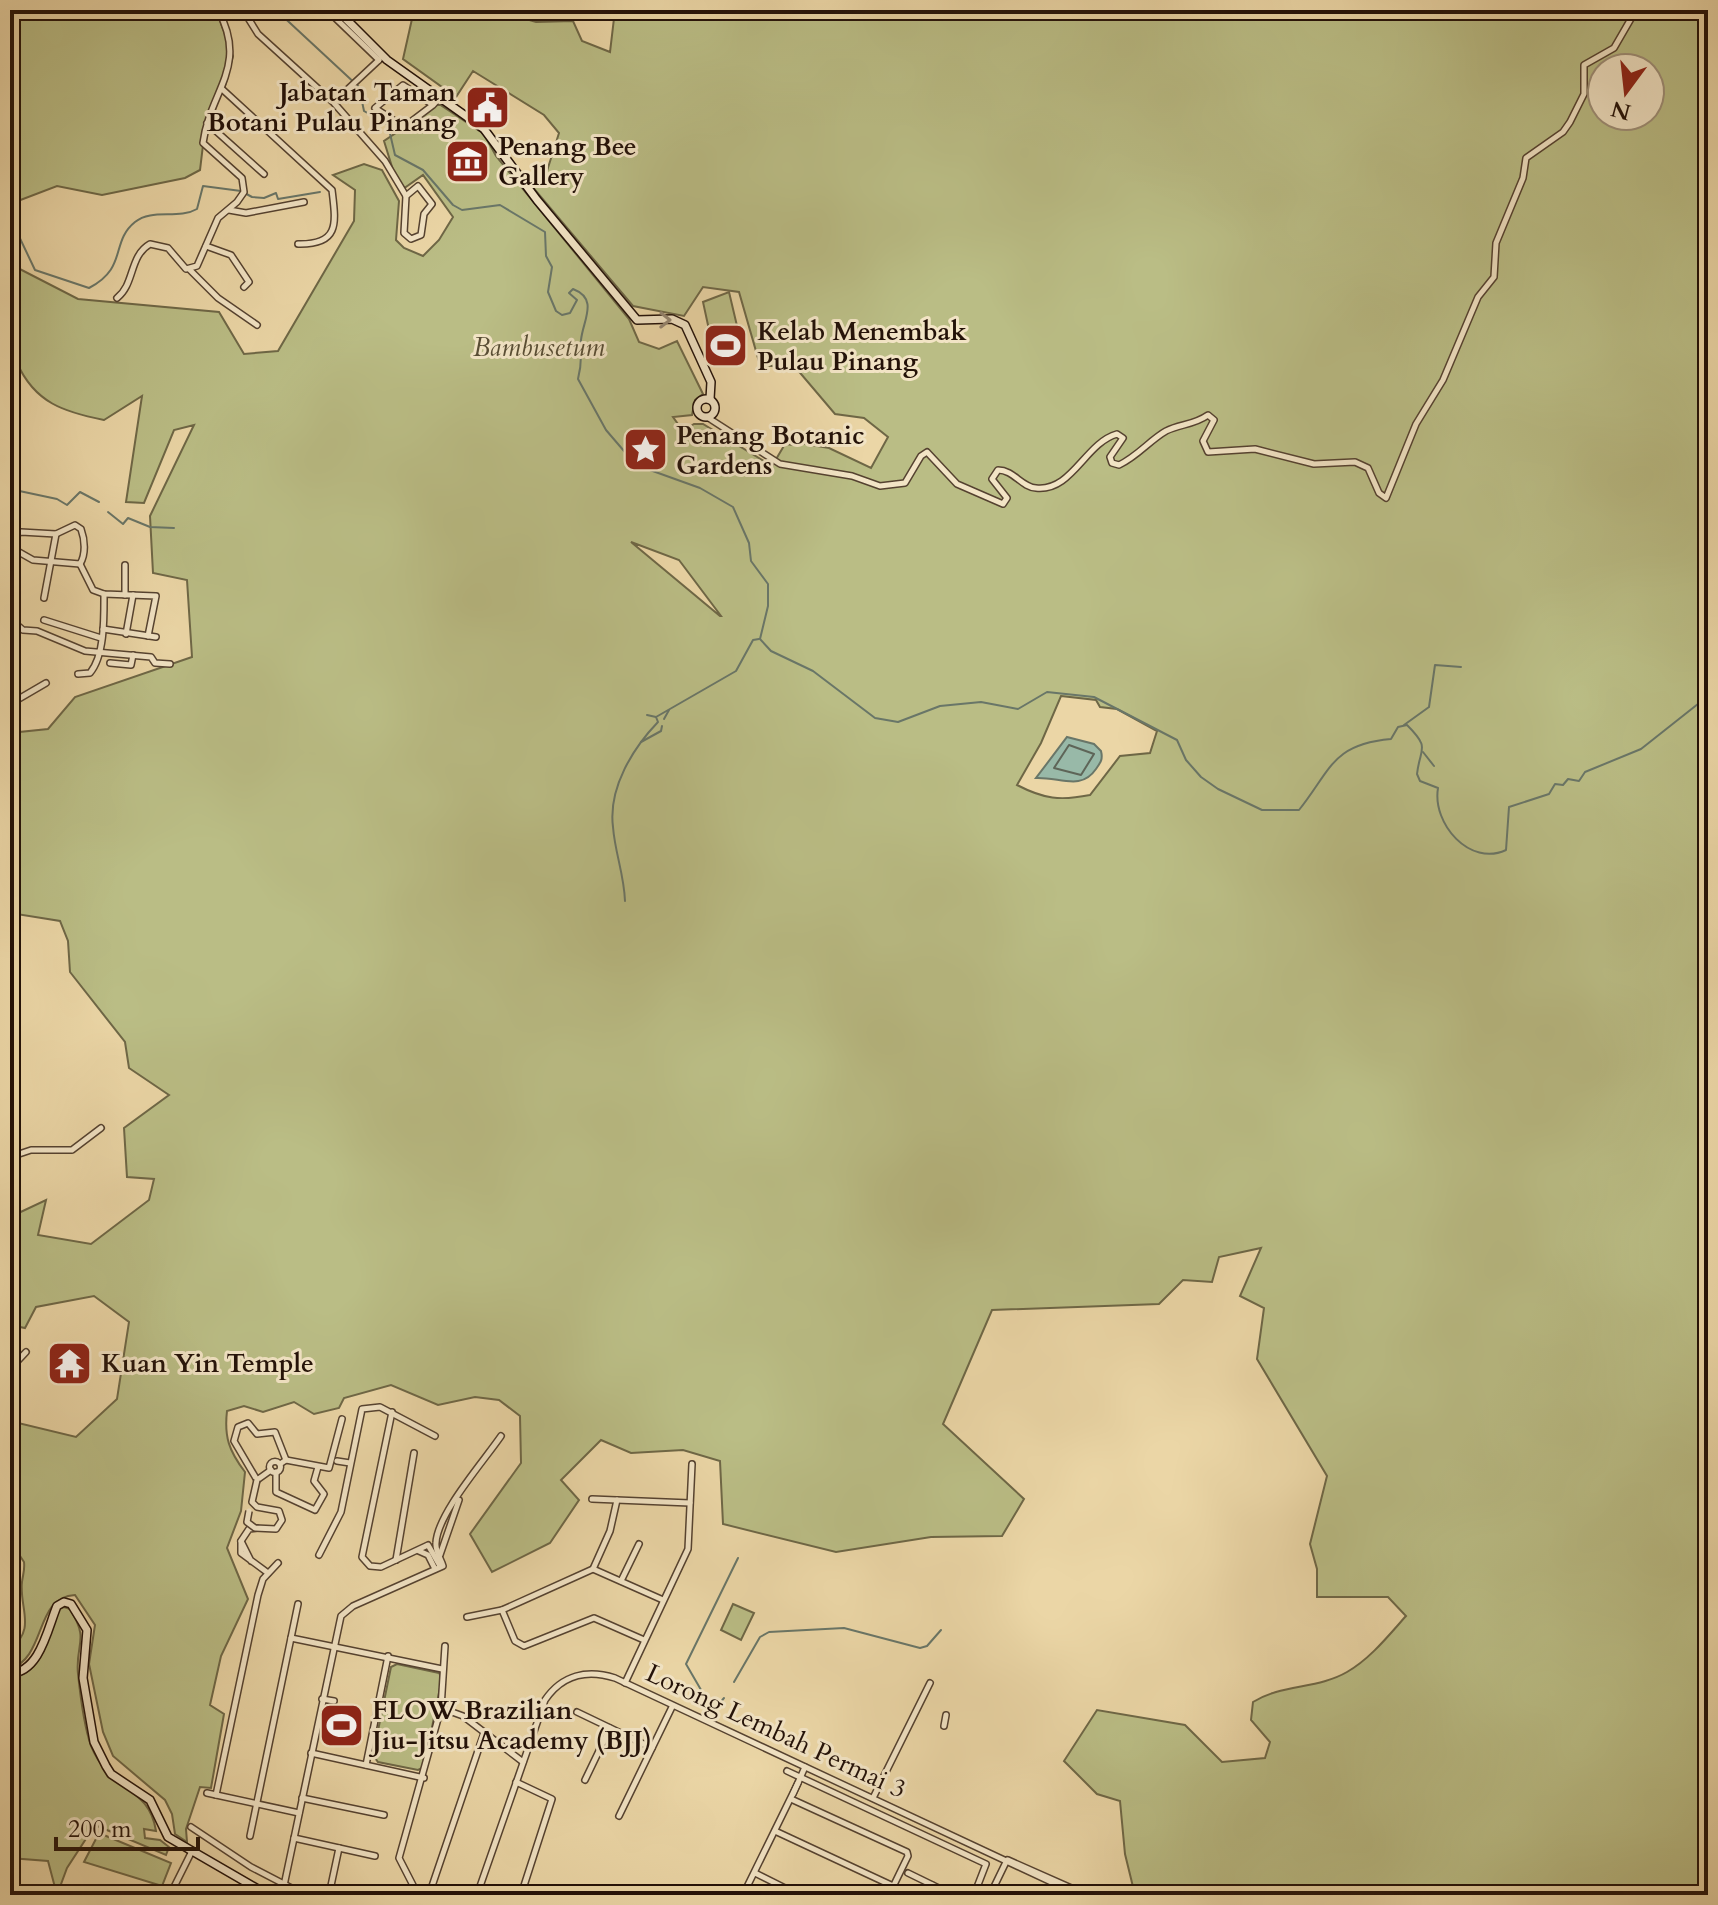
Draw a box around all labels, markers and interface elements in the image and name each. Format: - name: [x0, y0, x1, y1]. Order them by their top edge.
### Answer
- north arrow: [1586, 52, 1666, 132]
- place label: Jabatan Taman Botani Pulau Pinang: [207, 75, 456, 140]
- public building icon: Jabatan Taman Botani Pulau Pinang: [463, 83, 511, 131]
- text: N: [1608, 93, 1634, 127]
- place label: Penang Bee Gallery: [498, 129, 637, 194]
- museum icon: Penang Bee Gallery: [443, 137, 491, 185]
- one-way arrow: [659, 312, 672, 329]
- place label: Kelab Menembak Pulau Pinang: [757, 314, 968, 379]
- sports icon: Kelab Menembak Pulau Pinang: [702, 322, 750, 370]
- park label: Bambusetum: [473, 330, 605, 365]
- place label: Penang Botanic Gardens: [676, 418, 865, 483]
- place icon: Penang Botanic Gardens: [621, 426, 669, 474]
- temple icon: Kuan Yin Temple: [46, 1339, 94, 1387]
- place label: Kuan Yin Temple: [101, 1346, 314, 1381]
- street label: Lorong Lembah Permai 3: [640, 1655, 912, 1807]
- place label: FLOW Brazilian Jiu-Jitsu Academy (BJJ): [368, 1693, 652, 1758]
- sports icon: FLOW Brazilian Jiu-Jitsu Academy (BJJ): [317, 1701, 365, 1749]
- scale bar: [56, 1801, 198, 1851]
- text: 200 m: [68, 1813, 132, 1846]

